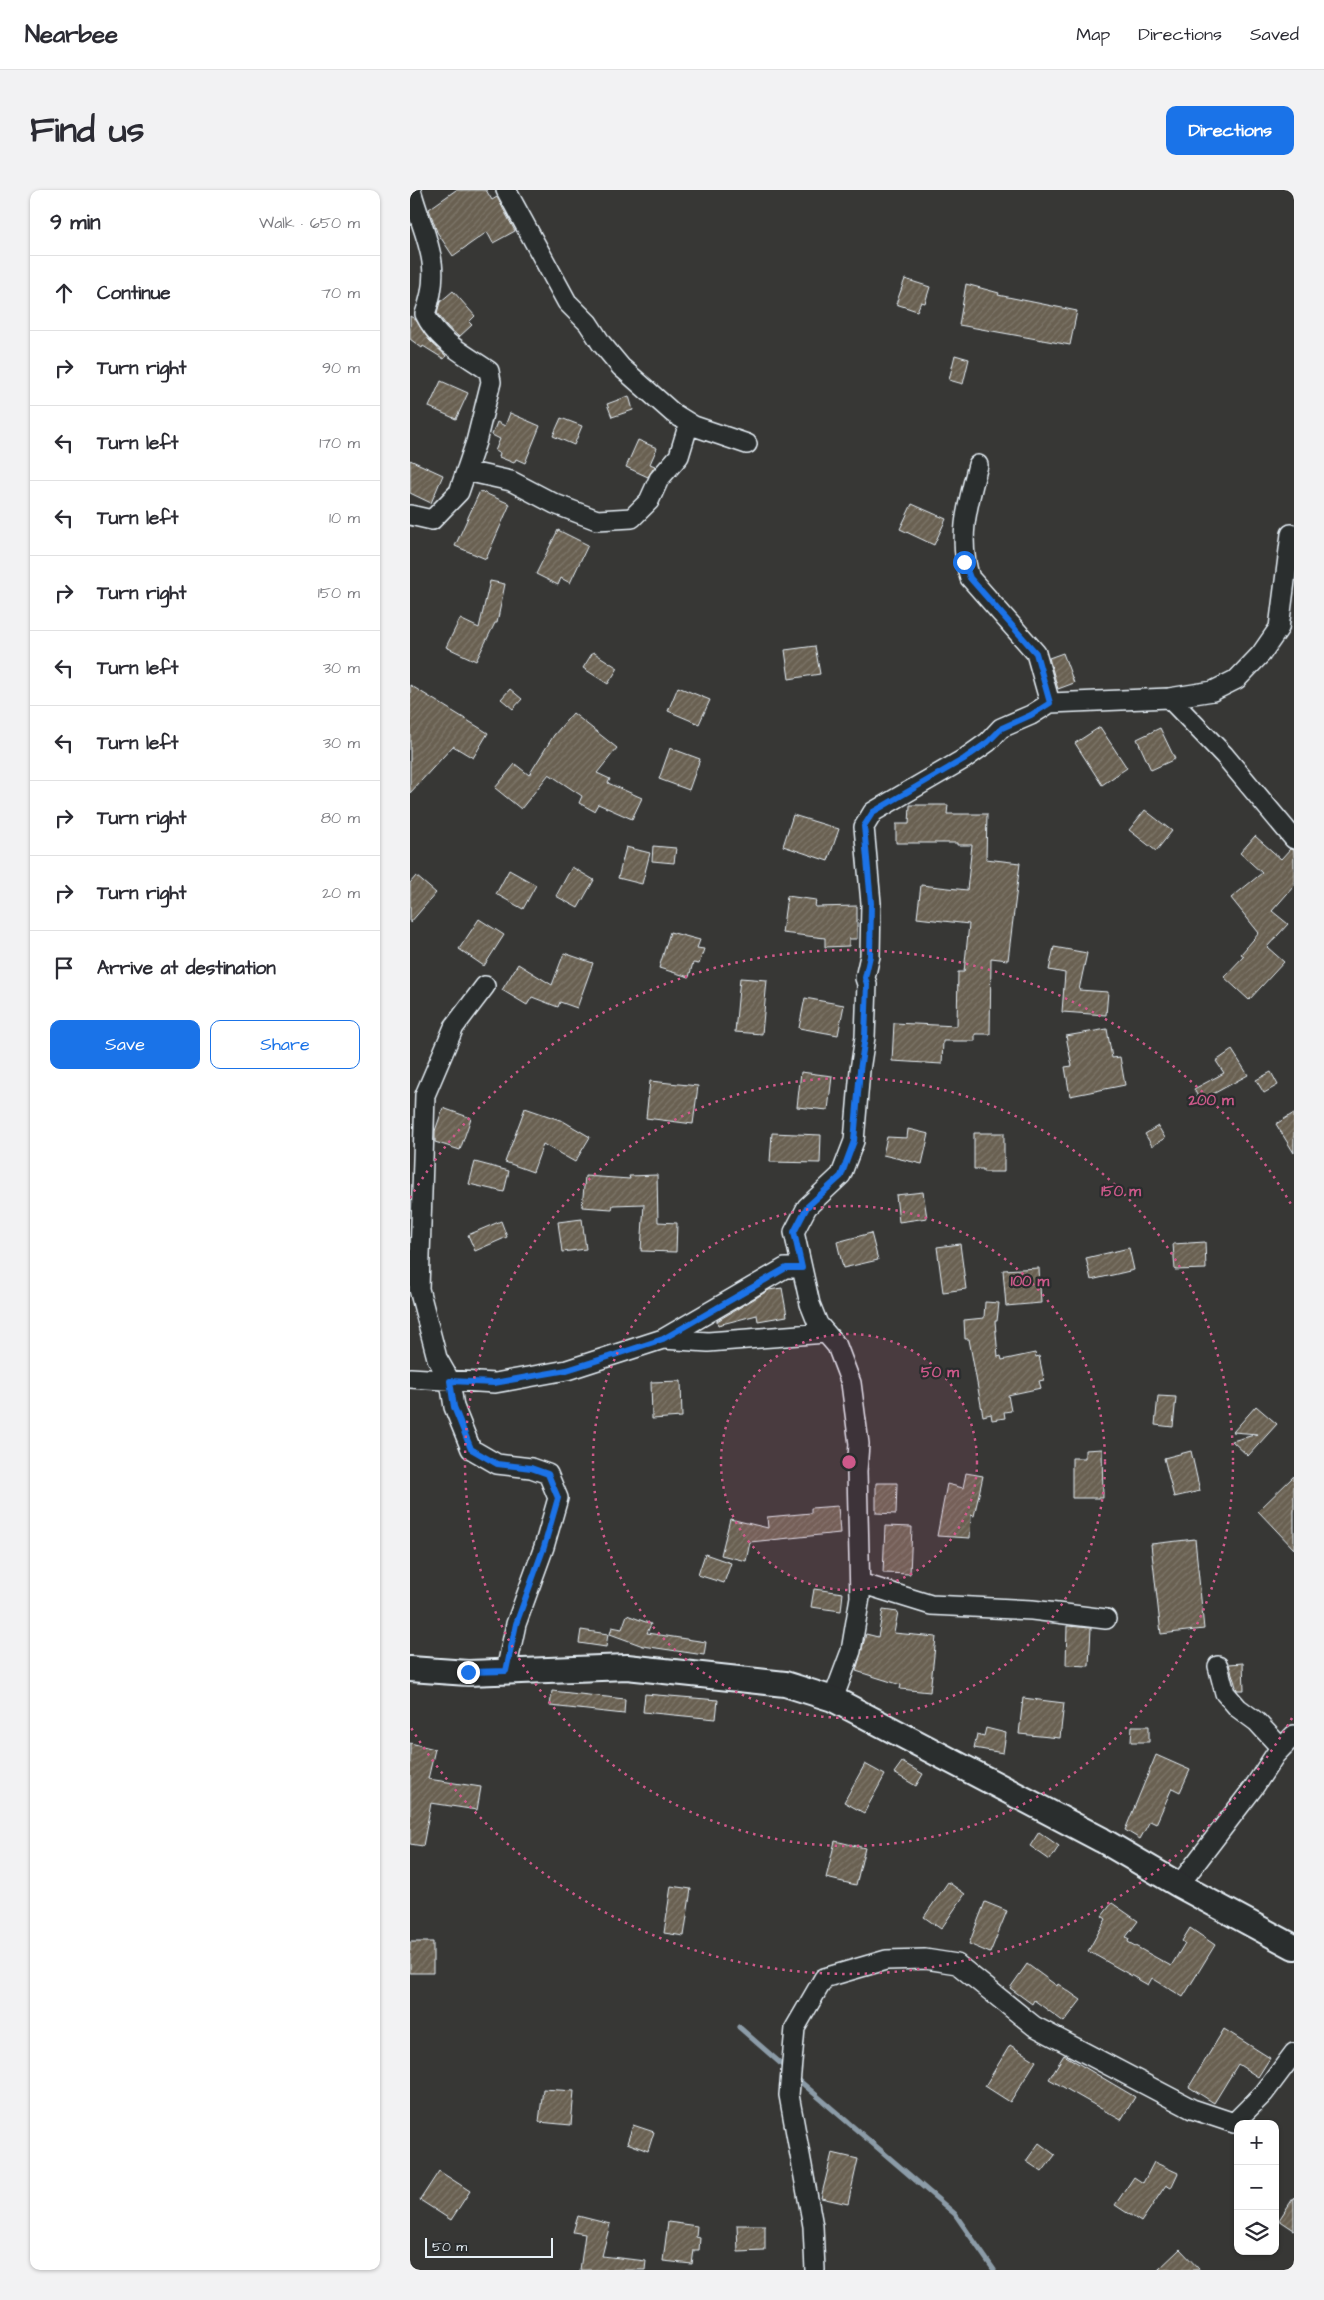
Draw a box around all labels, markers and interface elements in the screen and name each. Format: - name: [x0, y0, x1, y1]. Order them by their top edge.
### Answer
- text: Nearbee: [25, 18, 118, 52]
- text: Map: [1076, 22, 1110, 47]
- text: Directions: [1138, 22, 1222, 47]
- text: Saved: [1250, 22, 1299, 47]
- text: Find us: [30, 106, 144, 155]
- button: Directions: [1166, 106, 1294, 155]
- text: 9 min: [50, 208, 100, 237]
- text: Walk · 650 m: [259, 212, 360, 234]
- icon: ahead: [50, 279, 78, 307]
- text: Continue: [97, 280, 171, 307]
- text: 70 m: [321, 282, 360, 304]
- icon: right: [50, 354, 78, 382]
- text: Turn right: [97, 355, 186, 382]
- text: 90 m: [322, 357, 360, 379]
- icon: left: [50, 429, 78, 457]
- text: Turn left: [97, 430, 178, 457]
- text: 170 m: [319, 432, 360, 454]
- icon: left: [50, 504, 78, 532]
- text: Turn left: [97, 505, 178, 532]
- text: 10 m: [329, 507, 360, 529]
- route start: [953, 551, 976, 574]
- icon: right: [50, 579, 78, 607]
- text: Turn right: [97, 580, 186, 607]
- text: 150 m: [318, 582, 360, 604]
- icon: left: [50, 654, 78, 682]
- text: Turn left: [97, 655, 178, 682]
- text: 30 m: [323, 657, 360, 679]
- icon: left: [50, 729, 78, 757]
- text: Turn left: [97, 730, 178, 757]
- text: 30 m: [323, 732, 360, 754]
- icon: right: [50, 804, 78, 832]
- text: Turn right: [97, 805, 186, 832]
- text: 80 m: [321, 807, 360, 829]
- icon: right: [50, 879, 78, 907]
- text: Turn right: [97, 880, 186, 907]
- text: 20 m: [322, 882, 360, 904]
- icon: arrive: [50, 954, 78, 982]
- text: Arrive at destination: [97, 955, 276, 982]
- button: Save: [50, 1020, 200, 1069]
- button: Share: [210, 1020, 360, 1069]
- text: 200 m: [1187, 1090, 1234, 1111]
- text: 150 m: [1101, 1181, 1141, 1202]
- text: 100 m: [1011, 1271, 1050, 1292]
- text: 50 m: [921, 1362, 959, 1383]
- centre of rings: [840, 1453, 858, 1471]
- route end: [457, 1661, 480, 1684]
- map controls: [1234, 2120, 1279, 2255]
- button: +: [1234, 2120, 1279, 2165]
- button: −: [1234, 2165, 1279, 2210]
- button: layers: [1234, 2210, 1279, 2255]
- scale bar: [425, 2235, 552, 2258]
- text: 50 m: [432, 2237, 467, 2257]

